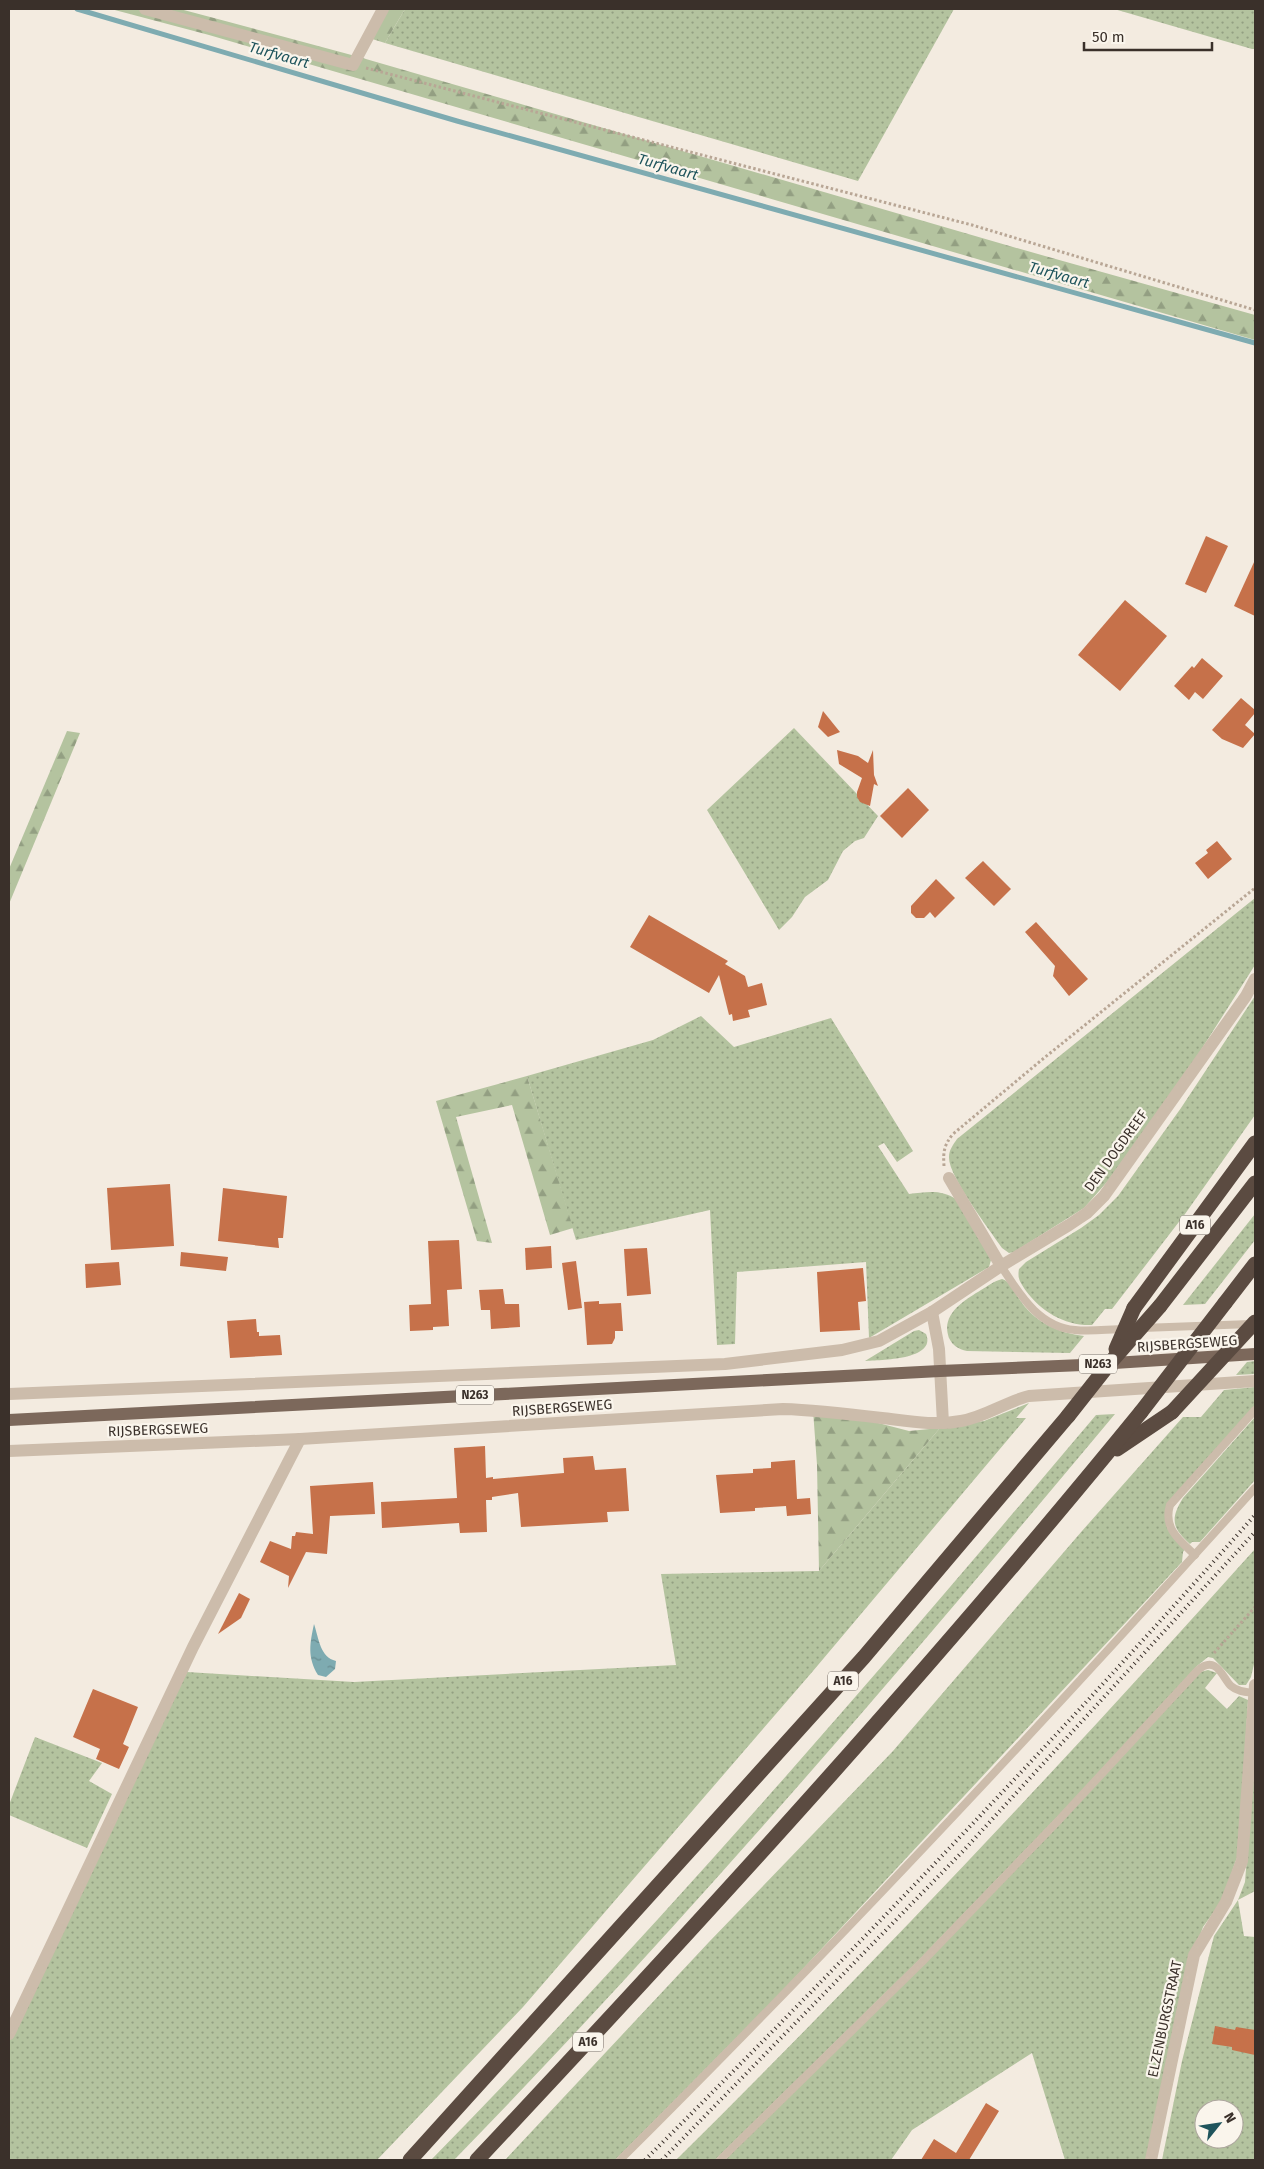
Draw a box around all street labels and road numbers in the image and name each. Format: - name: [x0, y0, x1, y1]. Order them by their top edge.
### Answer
- street label: DEN DOGDREEF: [1081, 1107, 1151, 1195]
- road number: A16: [1180, 1216, 1210, 1234]
- street label: RIJSBERGSEWEG: [1136, 1332, 1238, 1356]
- road number: N263: [1079, 1355, 1117, 1374]
- road number: N263: [456, 1386, 494, 1404]
- street label: RIJSBERGSEWEG: [511, 1396, 613, 1420]
- street label: RIJSBERGSEWEG: [107, 1420, 209, 1440]
- road number: A16: [828, 1672, 858, 1690]
- street label: ELZENBURGSTRAAT: [1144, 1958, 1186, 2079]
- road number: A16: [573, 2032, 603, 2052]

